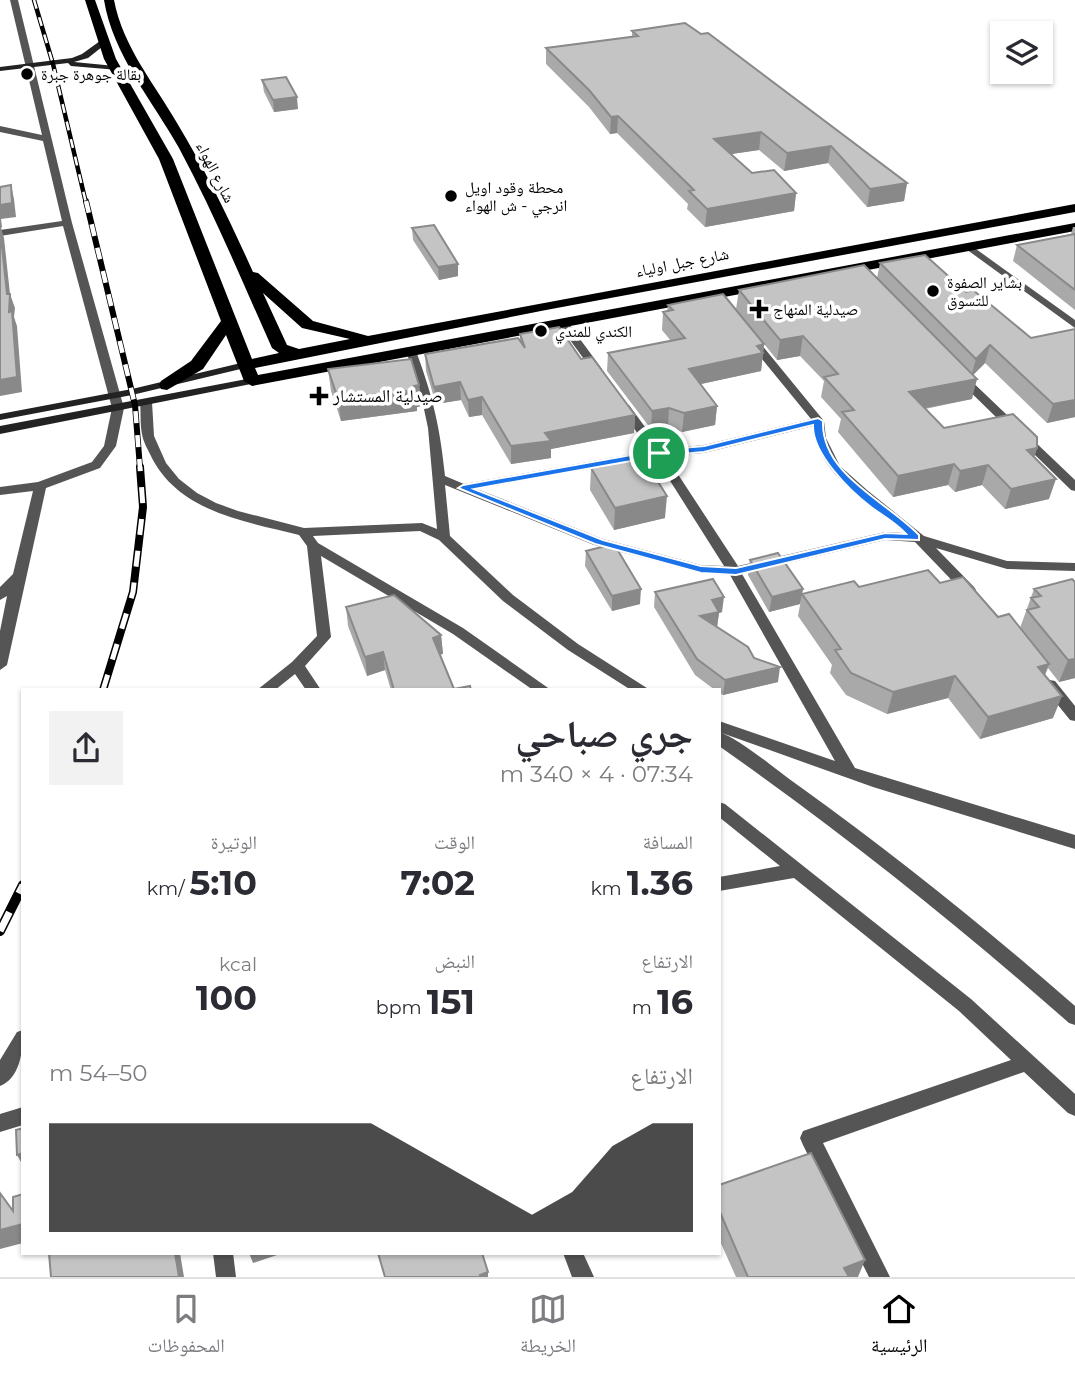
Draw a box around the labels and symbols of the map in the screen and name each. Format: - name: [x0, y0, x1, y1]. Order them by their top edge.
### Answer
- place label: بقالة جوهرة جبرة: [41, 65, 141, 84]
- marker: بقالة جوهرة جبرة: [19, 66, 35, 82]
- street label: شارع الهواء: [191, 138, 239, 206]
- place label: محطة وقود اويل انرجي - ش الهواء: [465, 178, 567, 218]
- marker: محطة وقود اويل انرجي - ش الهواء: [443, 188, 459, 204]
- street label: شارع جبل اولياء: [634, 244, 731, 282]
- place label: بشاير الصفوة للتسوق: [947, 273, 1022, 311]
- marker: بشاير الصفوة للتسوق: [925, 283, 941, 299]
- place label: صيدلية المنهاج: [773, 300, 858, 320]
- marker: صيدلية المنهاج: [751, 301, 767, 317]
- place label: الكندي للمندي: [555, 322, 632, 344]
- marker: الكندي للمندي: [533, 323, 549, 339]
- place label: صيدلية المستشار: [332, 385, 443, 407]
- marker: صيدلية المستشار: [311, 388, 327, 404]
- pin: [629, 423, 689, 483]

